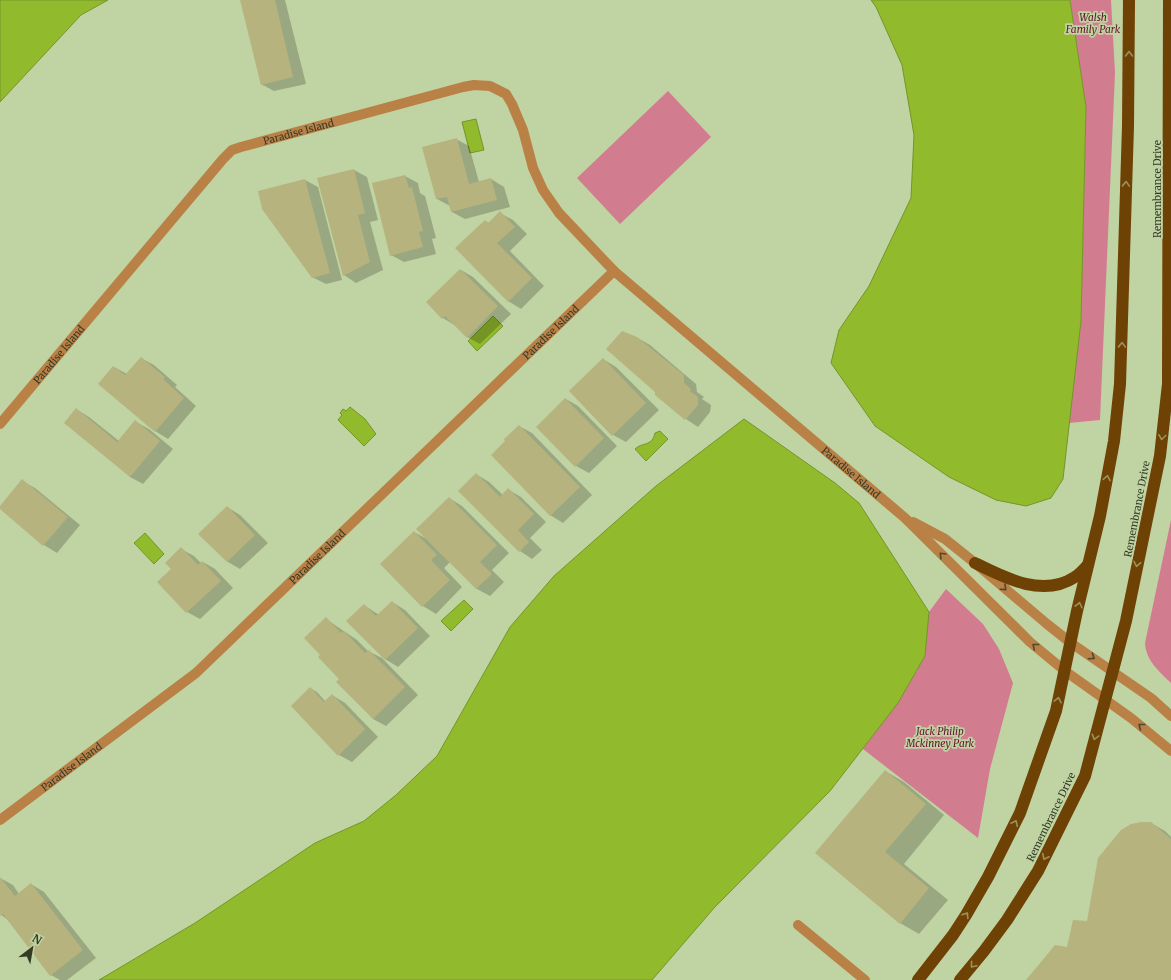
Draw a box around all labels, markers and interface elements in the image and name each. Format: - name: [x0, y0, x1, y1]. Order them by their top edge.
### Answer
- park label: Walsh Family Park: [1065, 11, 1121, 36]
- one-way arrow: [1125, 51, 1133, 57]
- street label: Paradise Island: [262, 116, 335, 147]
- street label: Remembrance Drive: [1151, 140, 1164, 238]
- one-way arrow: [1122, 180, 1131, 187]
- street label: Paradise Island: [520, 302, 581, 362]
- street label: Paradise Island: [30, 322, 87, 386]
- one-way arrow: [1117, 342, 1126, 348]
- one-way arrow: [1158, 434, 1167, 440]
- street label: Paradise Island: [819, 444, 883, 501]
- street label: Remembrance Drive: [1121, 460, 1153, 558]
- one-way arrow: [1102, 474, 1111, 481]
- street label: Paradise Island: [286, 527, 348, 586]
- one-way arrow: [939, 552, 947, 560]
- one-way arrow: [1134, 561, 1142, 568]
- one-way arrow: [1000, 584, 1007, 591]
- one-way arrow: [1074, 601, 1083, 608]
- one-way arrow: [1032, 644, 1039, 651]
- one-way arrow: [1088, 652, 1095, 660]
- one-way arrow: [1054, 697, 1062, 703]
- one-way arrow: [1139, 723, 1146, 730]
- park label: Jack Philip Mckinney Park: [905, 725, 974, 750]
- one-way arrow: [1091, 734, 1100, 741]
- street label: Paradise Island: [38, 740, 104, 794]
- street label: Remembrance Drive: [1024, 770, 1078, 864]
- one-way arrow: [1010, 819, 1018, 827]
- one-way arrow: [1042, 852, 1049, 860]
- one-way arrow: [961, 912, 969, 919]
- north arrow: [12, 928, 52, 968]
- text: N: [30, 931, 45, 948]
- one-way arrow: [970, 960, 977, 967]

